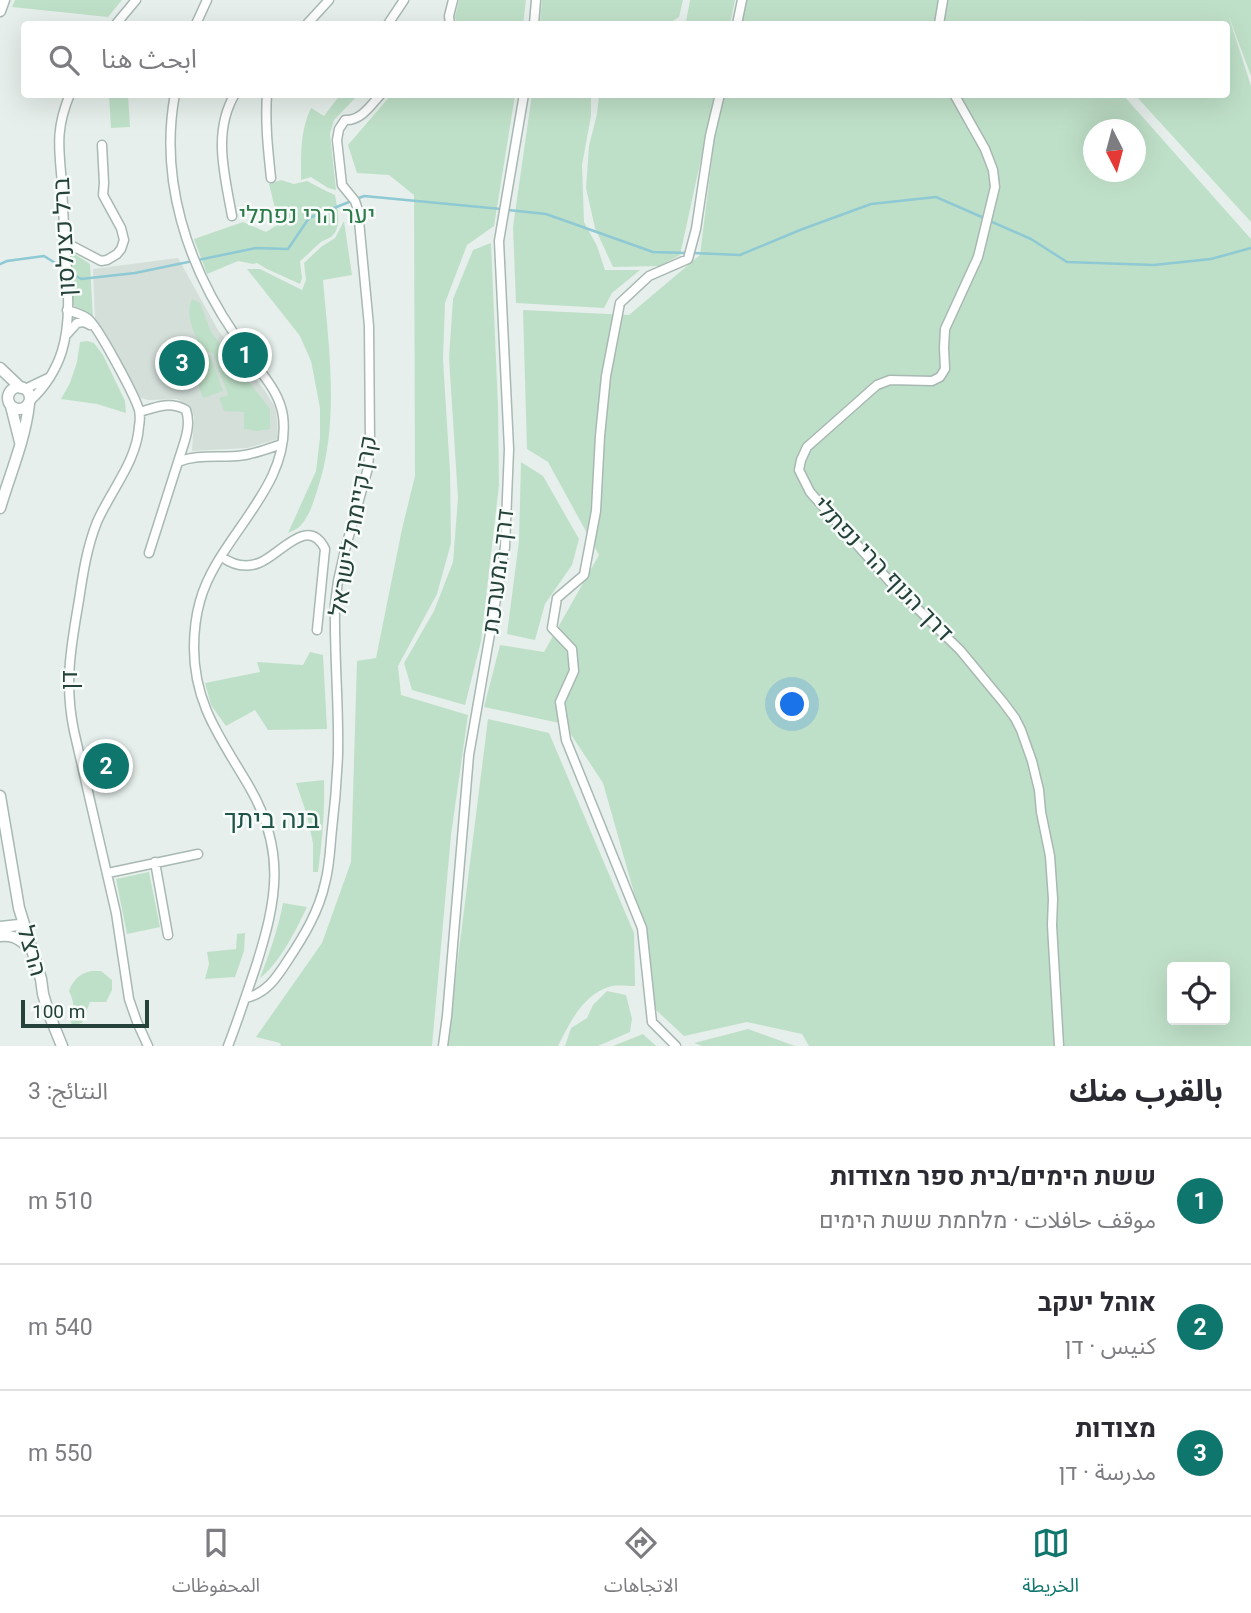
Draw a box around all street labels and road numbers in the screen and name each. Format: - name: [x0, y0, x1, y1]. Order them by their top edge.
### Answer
- street label: ברל כצנלסון: [47, 176, 81, 297]
- street label: קרן קיימת לישראל: [323, 433, 383, 619]
- street label: דרך הנוף הרי נפתלי: [807, 491, 959, 647]
- street label: דרך המערכת: [476, 507, 520, 635]
- street label: דן: [55, 670, 83, 690]
- street label: הרצל: [11, 922, 53, 980]

